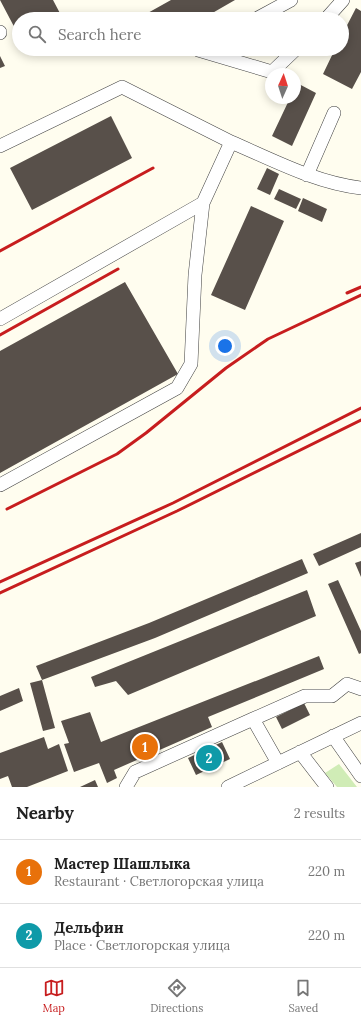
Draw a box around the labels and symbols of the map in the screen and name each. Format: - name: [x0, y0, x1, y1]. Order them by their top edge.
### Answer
- north arrow: [265, 68, 301, 104]
- your location: [215, 336, 235, 356]
- pin: 1: [132, 732, 158, 762]
- pin: 2: [196, 743, 222, 773]

